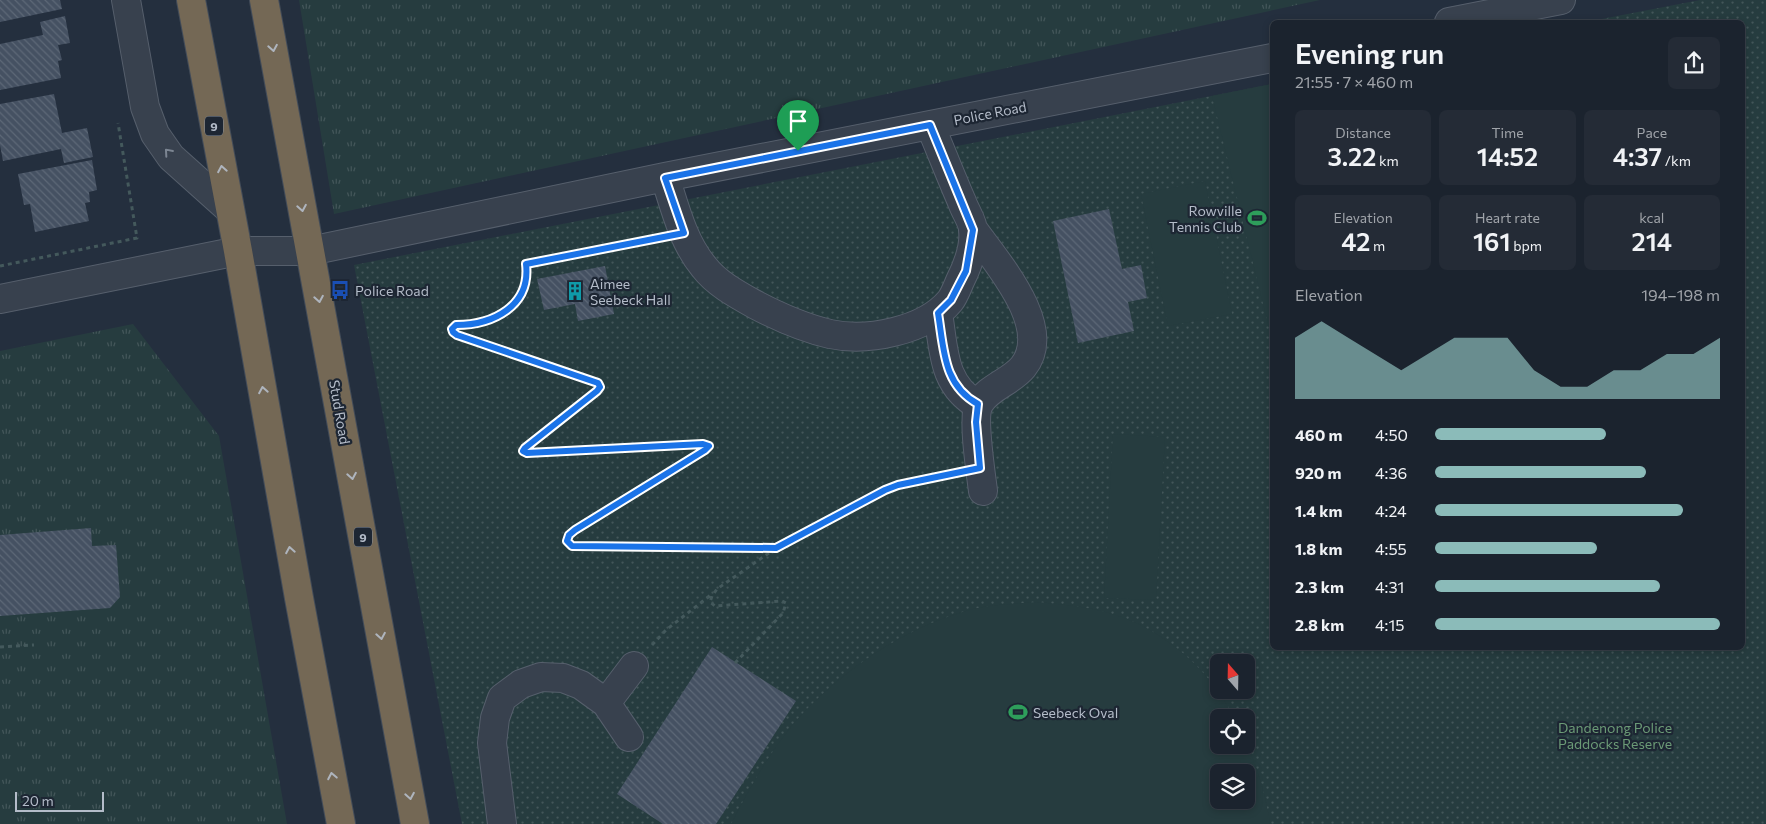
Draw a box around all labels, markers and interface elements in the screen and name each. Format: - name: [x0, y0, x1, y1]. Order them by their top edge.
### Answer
- text: Evening run: [1295, 36, 1444, 70]
- button: share: [1668, 37, 1720, 89]
- one-way arrow: [267, 44, 278, 52]
- text: 21:55 · 7 × 460 m: [1295, 72, 1413, 91]
- street label: Police Road: [952, 98, 1028, 128]
- pin: [777, 100, 819, 151]
- icon: arrive: [784, 107, 812, 135]
- road number: 9: [205, 116, 223, 136]
- text: Distance: [1335, 124, 1391, 141]
- text: Time: [1491, 124, 1524, 141]
- text: Pace: [1637, 124, 1667, 141]
- text: 3.22: [1328, 141, 1376, 171]
- text: 14:52: [1477, 141, 1538, 171]
- text: 4:37: [1613, 141, 1662, 171]
- one-way arrow: [165, 149, 174, 158]
- text: km: [1376, 152, 1399, 169]
- text: /km: [1662, 152, 1691, 169]
- one-way arrow: [217, 165, 228, 173]
- place label: Rowville Tennis Club: [1169, 202, 1242, 235]
- one-way arrow: [297, 203, 307, 212]
- sports icon: Rowville Tennis Club: [1246, 207, 1268, 229]
- text: Elevation: [1334, 209, 1393, 226]
- text: Heart rate: [1475, 209, 1540, 226]
- text: kcal: [1639, 209, 1664, 226]
- text: 42: [1341, 226, 1370, 256]
- text: 161: [1473, 226, 1511, 256]
- text: 214: [1632, 226, 1672, 256]
- text: m: [1370, 237, 1385, 254]
- text: bpm: [1511, 237, 1542, 254]
- place label: Aimee Seebeck Hall: [590, 275, 671, 308]
- bus stop icon: Police Road: [329, 279, 351, 301]
- building icon: Aimee Seebeck Hall: [564, 280, 586, 302]
- place label: Police Road: [355, 282, 429, 299]
- text: Elevation: [1295, 285, 1363, 304]
- text: 194–198 m: [1641, 285, 1720, 304]
- one-way arrow: [314, 294, 324, 303]
- street label: Stud Road: [326, 378, 354, 446]
- one-way arrow: [258, 386, 268, 394]
- text: 460 m: [1295, 425, 1342, 444]
- text: 4:50: [1375, 425, 1408, 444]
- text: 920 m: [1295, 463, 1341, 482]
- text: 4:36: [1375, 463, 1407, 482]
- one-way arrow: [346, 471, 356, 480]
- text: 1.4 km: [1295, 501, 1342, 520]
- text: 4:24: [1375, 501, 1407, 520]
- road number: 9: [354, 528, 372, 546]
- text: 1.8 km: [1295, 539, 1342, 558]
- text: 4:55: [1375, 539, 1407, 558]
- one-way arrow: [286, 546, 296, 555]
- text: 2.3 km: [1295, 577, 1344, 596]
- text: 4:31: [1375, 577, 1404, 596]
- text: 2.8 km: [1295, 615, 1344, 634]
- text: 4:15: [1375, 615, 1404, 634]
- one-way arrow: [375, 631, 385, 640]
- north arrow: [1210, 654, 1255, 699]
- map controls: [1210, 654, 1255, 809]
- sports icon: Seebeck Oval: [1007, 701, 1029, 723]
- place label: Seebeck Oval: [1033, 704, 1118, 721]
- button: locate: [1210, 709, 1255, 754]
- park label: Dandenong Police Paddocks Reserve: [1558, 719, 1672, 752]
- button: layers: [1210, 764, 1255, 809]
- one-way arrow: [327, 772, 338, 780]
- scale bar: [15, 789, 104, 812]
- one-way arrow: [404, 791, 414, 800]
- text: 20 m: [22, 792, 54, 809]

